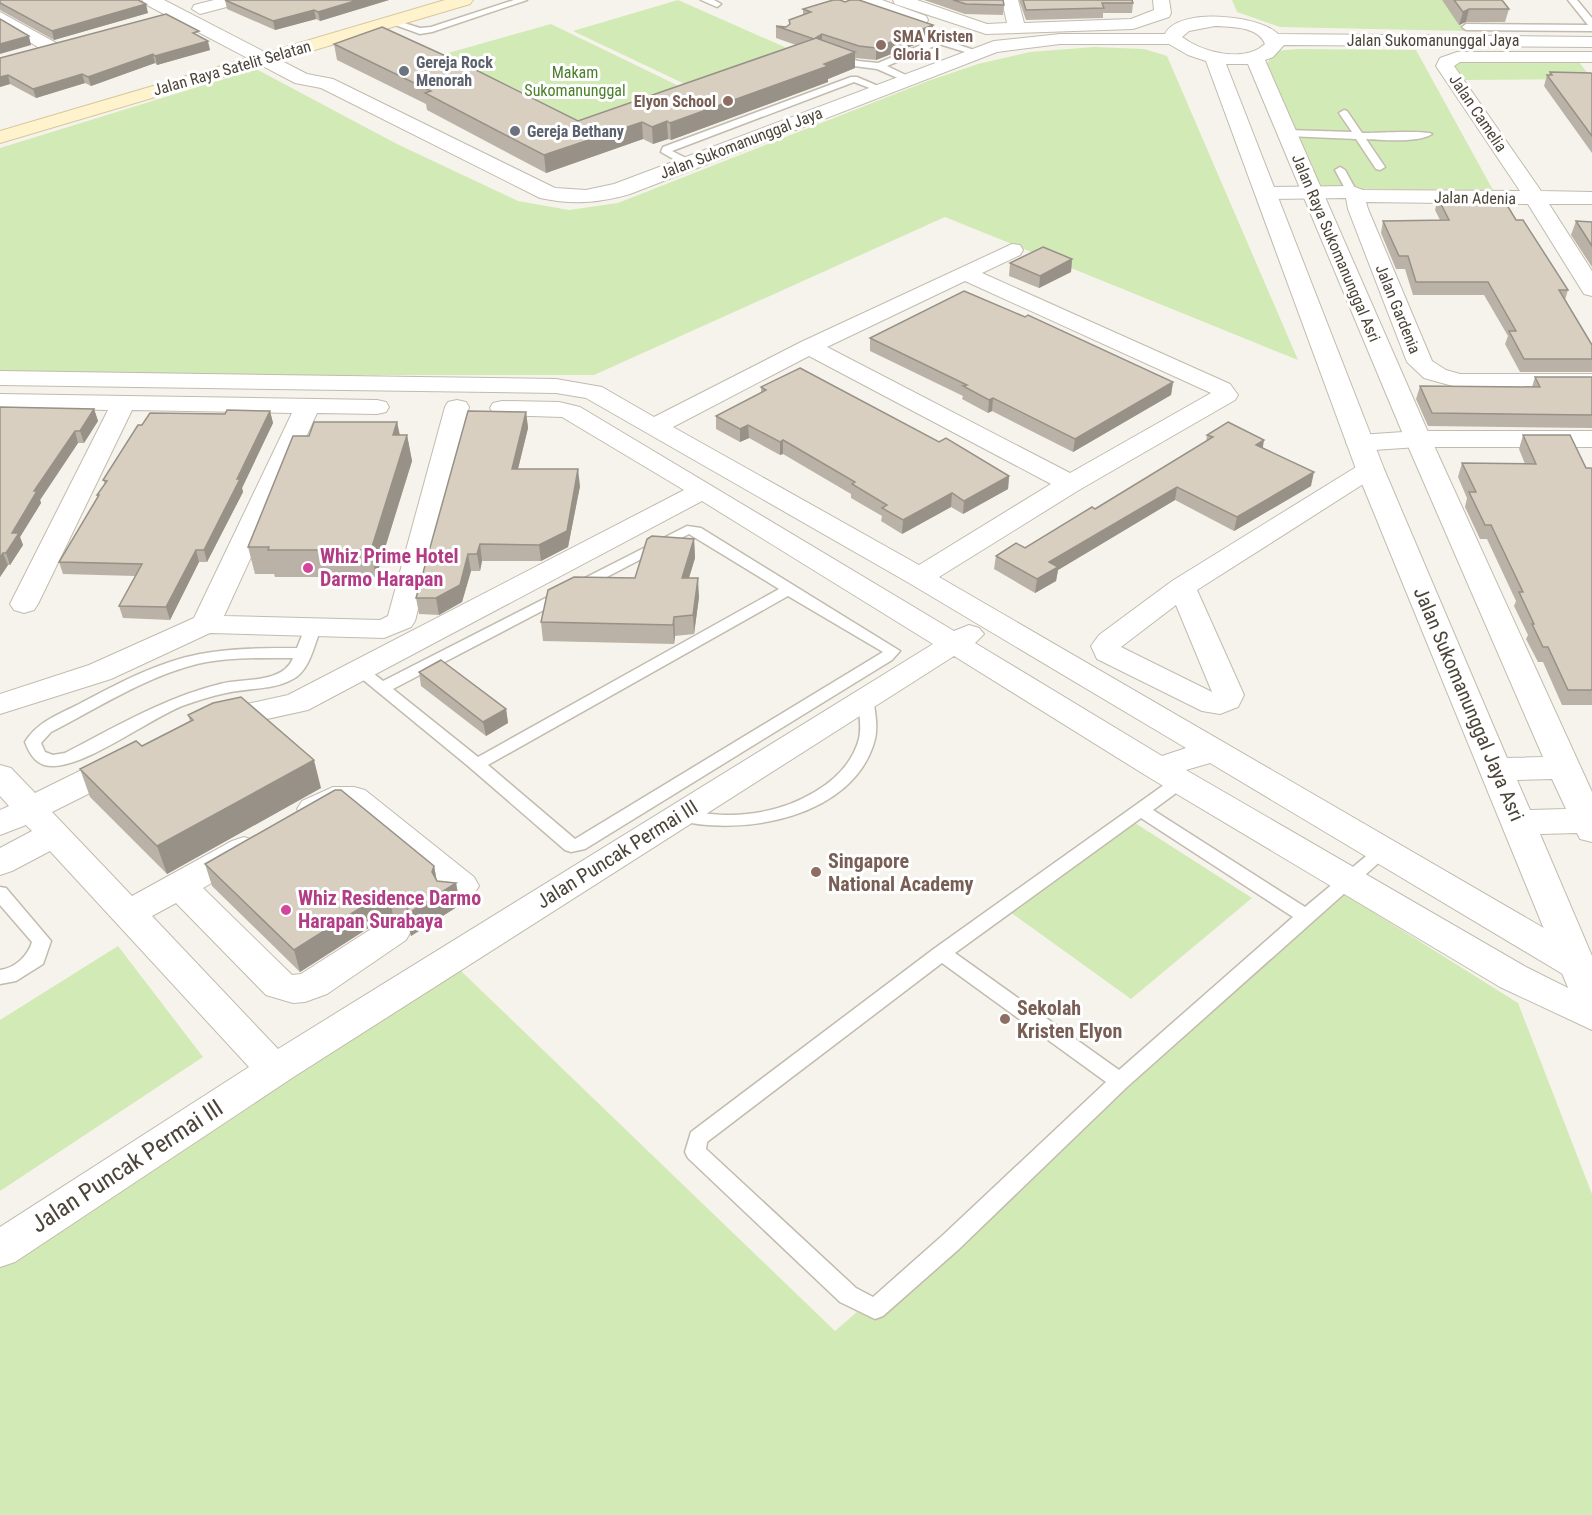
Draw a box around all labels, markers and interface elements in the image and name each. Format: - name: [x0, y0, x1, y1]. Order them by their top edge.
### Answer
- place label: SMA Kristen Gloria I: [893, 27, 973, 64]
- street label: Jalan Sukomanunggal Jaya: [1347, 31, 1519, 50]
- street label: Jalan Raya Satelit Selatan: [151, 36, 313, 100]
- marker: SMA Kristen Gloria I: [874, 38, 888, 52]
- place label: Gereja Rock Menorah: [416, 53, 493, 90]
- park label: Makam Sukomanunggal: [524, 63, 626, 100]
- marker: Gereja Rock Menorah: [397, 64, 411, 78]
- street label: Jalan Camelia: [1445, 71, 1511, 155]
- place label: Elyon School: [634, 92, 716, 111]
- marker: Elyon School: [721, 94, 735, 108]
- street label: Jalan Sukomanunggal Jaya: [657, 103, 825, 183]
- place label: Gereja Bethany: [527, 122, 624, 141]
- marker: Gereja Bethany: [508, 124, 522, 138]
- street label: Jalan Raya Sukomanunggal Asri: [1288, 151, 1384, 345]
- street label: Jalan Adenia: [1434, 188, 1516, 208]
- street label: Jalan Gardenia: [1371, 262, 1425, 356]
- place label: Whiz Prime Hotel Darmo Harapan: [320, 544, 459, 591]
- marker: Whiz Prime Hotel Darmo Harapan: [301, 561, 315, 575]
- street label: Jalan Sukomanunggal Jaya Asri: [1409, 583, 1529, 825]
- street label: Jalan Puncak Permai III: [532, 795, 702, 913]
- place label: Singapore National Academy: [828, 849, 974, 896]
- marker: Singapore National Academy: [809, 865, 823, 879]
- place label: Whiz Residence Darmo Harapan Surabaya: [298, 886, 481, 933]
- marker: Whiz Residence Darmo Harapan Surabaya: [279, 903, 293, 917]
- place label: Sekolah Kristen Elyon: [1017, 996, 1122, 1043]
- marker: Sekolah Kristen Elyon: [998, 1012, 1012, 1026]
- street label: Jalan Puncak Permai III: [26, 1094, 228, 1238]

